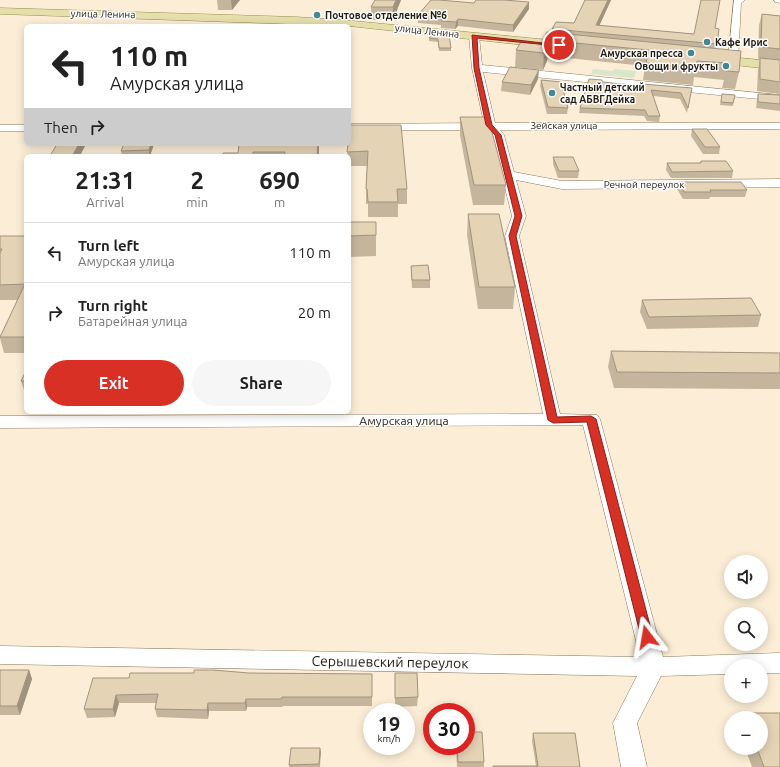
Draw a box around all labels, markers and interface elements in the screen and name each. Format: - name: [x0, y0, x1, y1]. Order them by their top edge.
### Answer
- street label: улица Ленина: [70, 8, 136, 20]
- marker: Почтовое отделение №6: [312, 10, 322, 20]
- place label: Почтовое отделение №6: [325, 10, 447, 21]
- street label: улица Ленина: [394, 22, 460, 40]
- pin: [542, 28, 576, 62]
- icon: arrive: [548, 34, 570, 56]
- marker: Кафе Ирис: [702, 37, 712, 47]
- place label: Кафе Ирис: [715, 37, 768, 48]
- icon: left: [44, 40, 96, 92]
- text: 110 m: [110, 40, 188, 71]
- place label: Амурская пресса: [600, 48, 683, 59]
- marker: Амурская пресса: [686, 48, 696, 58]
- place label: Овощи и фрукты: [634, 61, 718, 72]
- marker: Овощи и фрукты: [721, 61, 731, 71]
- text: Амурская улица: [110, 73, 244, 93]
- place label: Частный детский сад АБВГДейка: [560, 82, 645, 105]
- marker: Частный детский сад АБВГДейка: [547, 88, 557, 98]
- icon: right: [86, 116, 108, 138]
- text: Then: [44, 119, 78, 136]
- street label: Зейская улица: [530, 120, 598, 131]
- text: 21:31: [75, 167, 135, 194]
- text: 2: [190, 167, 204, 194]
- text: 690: [259, 167, 300, 194]
- street label: Речной переулок: [604, 179, 684, 190]
- text: Arrival: [86, 195, 124, 209]
- text: min: [186, 195, 208, 209]
- text: m: [274, 195, 285, 209]
- text: Turn left: [78, 237, 139, 254]
- icon: left: [44, 242, 66, 264]
- text: 110 m: [289, 244, 331, 261]
- text: Амурская улица: [78, 254, 175, 268]
- text: Turn right: [78, 297, 148, 314]
- icon: right: [44, 302, 66, 324]
- text: 20 m: [298, 304, 331, 321]
- text: Батарейная улица: [78, 314, 187, 328]
- button: Exit: [44, 360, 184, 406]
- button: Share: [192, 360, 331, 406]
- street label: Амурская улица: [359, 414, 449, 427]
- map controls: [724, 555, 768, 755]
- button: sound: [724, 555, 768, 599]
- button: search: [724, 607, 768, 651]
- position arrow: [626, 616, 668, 658]
- street label: Серышевский переулок: [311, 653, 469, 671]
- button: +: [724, 659, 768, 703]
- speed limit sign: 30: [423, 703, 475, 755]
- button: −: [724, 711, 768, 755]
- text: 19: [378, 712, 400, 735]
- text: km/h: [377, 733, 401, 744]

